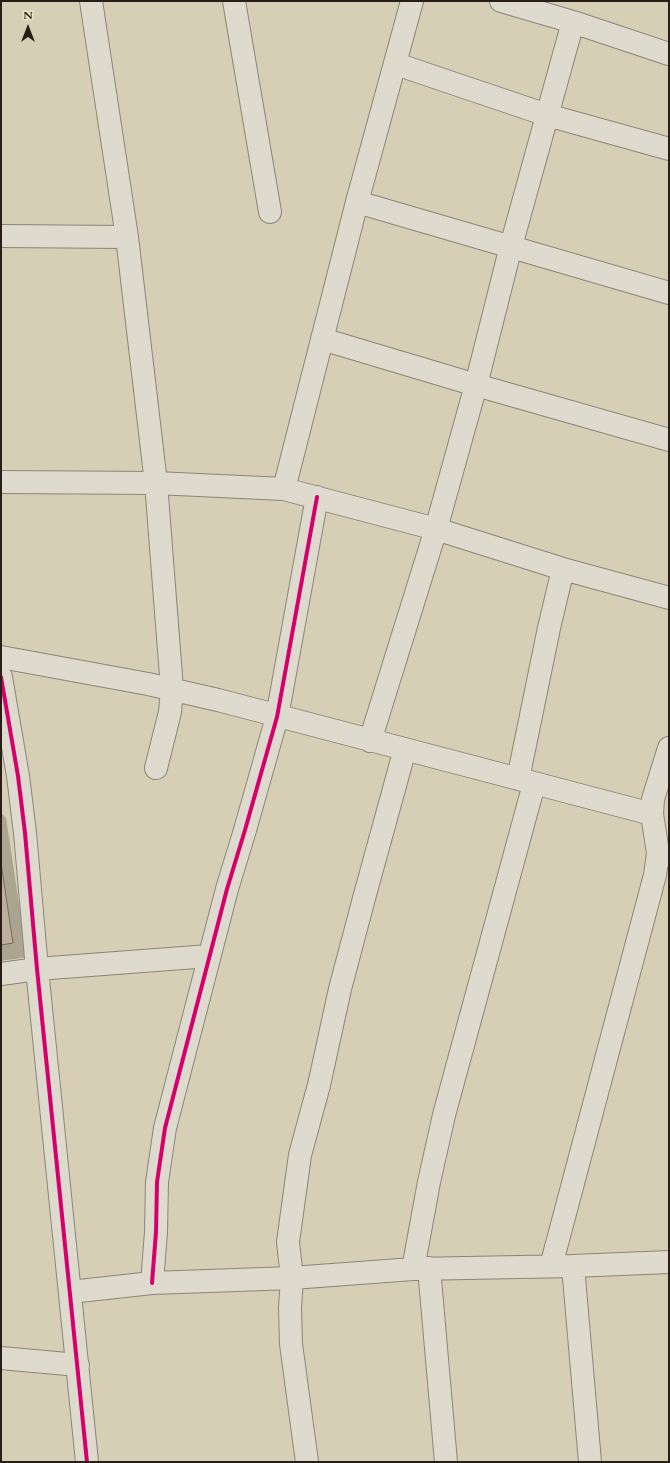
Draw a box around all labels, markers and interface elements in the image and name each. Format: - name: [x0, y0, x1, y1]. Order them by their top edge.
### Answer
- north arrow: [8, 8, 48, 48]
- text: N: [23, 8, 33, 23]

